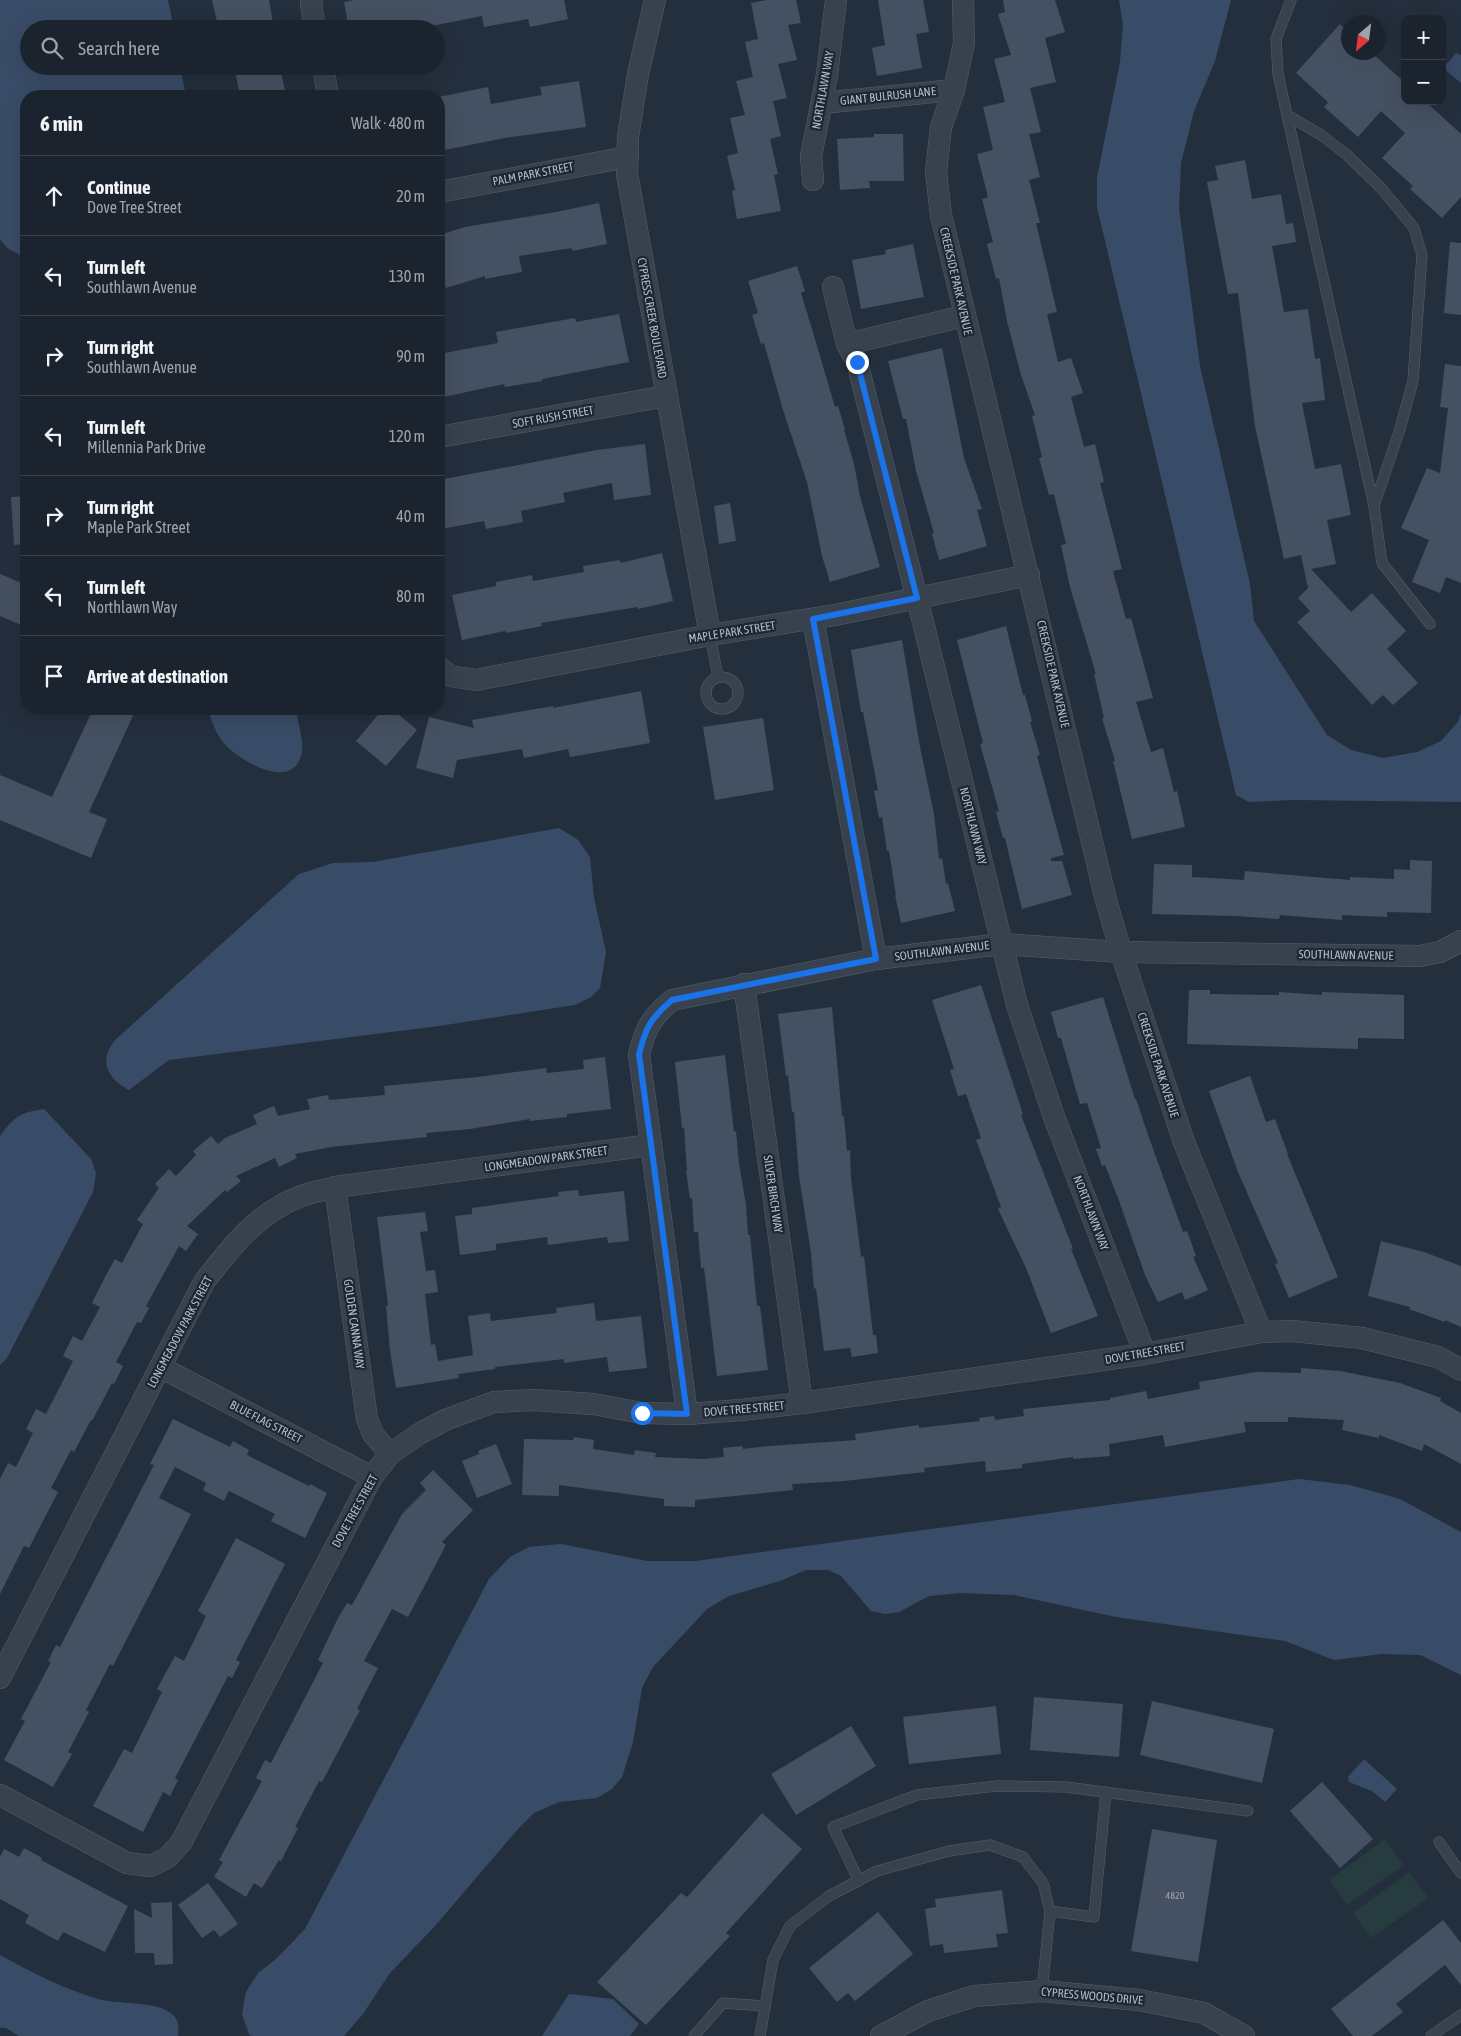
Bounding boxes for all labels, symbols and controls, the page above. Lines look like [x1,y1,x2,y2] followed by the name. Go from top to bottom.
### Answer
[1341,15,1386,60] north arrow
[1401,15,1446,105] map controls
[1401,15,1446,60] button: +
[20,20,445,75] search box
[38,34,66,62] icon: search
[78,37,160,59] text: Search here
[809,49,837,130] street label: NORTHLAWN WAY
[1401,60,1446,105] button: −
[839,84,937,108] street label: GIANT BULRUSH LANE
[40,111,83,135] text: 6 min
[351,114,425,132] text: Walk · 480 m
[491,159,575,189] street label: PALM PARK STREET
[87,176,151,198] text: Continue
[40,182,68,210] icon: ahead
[396,187,425,205] text: 20 m
[87,198,182,216] text: Dove Tree Street
[937,226,975,336] street label: CREEKSIDE PARK AVENUE
[87,256,145,278] text: Turn left
[634,257,670,380] street label: CYPRESS CREEK BOULEVARD
[40,262,68,290] icon: left
[389,267,425,285] text: 130 m
[87,278,197,296] text: Southlawn Avenue
[87,336,154,358] text: Turn right
[40,342,68,370] icon: right
[396,347,425,365] text: 90 m
[846,351,869,374] route end
[87,358,197,376] text: Southlawn Avenue
[511,403,595,431] street label: SOFT RUSH STREET
[87,416,145,438] text: Turn left
[40,422,68,450] icon: left
[389,427,425,445] text: 120 m
[87,438,206,456] text: Millennia Park Drive
[87,496,154,518] text: Turn right
[40,502,68,530] icon: right
[396,507,425,525] text: 40 m
[87,518,190,536] text: Maple Park Street
[87,576,145,598] text: Turn left
[40,582,68,610] icon: left
[396,587,425,605] text: 80 m
[87,598,177,616] text: Northlawn Way
[688,618,777,646] street label: MAPLE PARK STREET
[1034,619,1072,729] street label: CREEKSIDE PARK AVENUE
[40,662,68,690] icon: arrive
[87,665,228,687] text: Arrive at destination
[957,786,990,867] street label: NORTHLAWN WAY
[894,938,990,964] street label: SOUTHLAWN AVENUE
[1298,947,1394,963] street label: SOUTHLAWN AVENUE
[1134,1011,1182,1119] street label: CREEKSIDE PARK AVENUE
[483,1143,609,1175] street label: LONGMEADOW PARK STREET
[761,1154,785,1234] street label: SILVER BIRCH WAY
[1070,1174,1112,1253] street label: NORTHLAWN WAY
[145,1273,216,1390] street label: LONGMEADOW PARK STREET
[341,1278,367,1370] street label: GOLDEN CANNA WAY
[1104,1339,1187,1367] street label: DOVE TREE STREET
[227,1398,305,1447] street label: BLUE FLAG STREET
[703,1398,786,1420] street label: DOVE TREE STREET
[631,1402,654,1425] route start
[329,1471,381,1550] street label: DOVE TREE STREET
[1166,1890,1185,1901] house number: 4820
[1040,1985,1144,2007] street label: CYPRESS WOODS DRIVE

